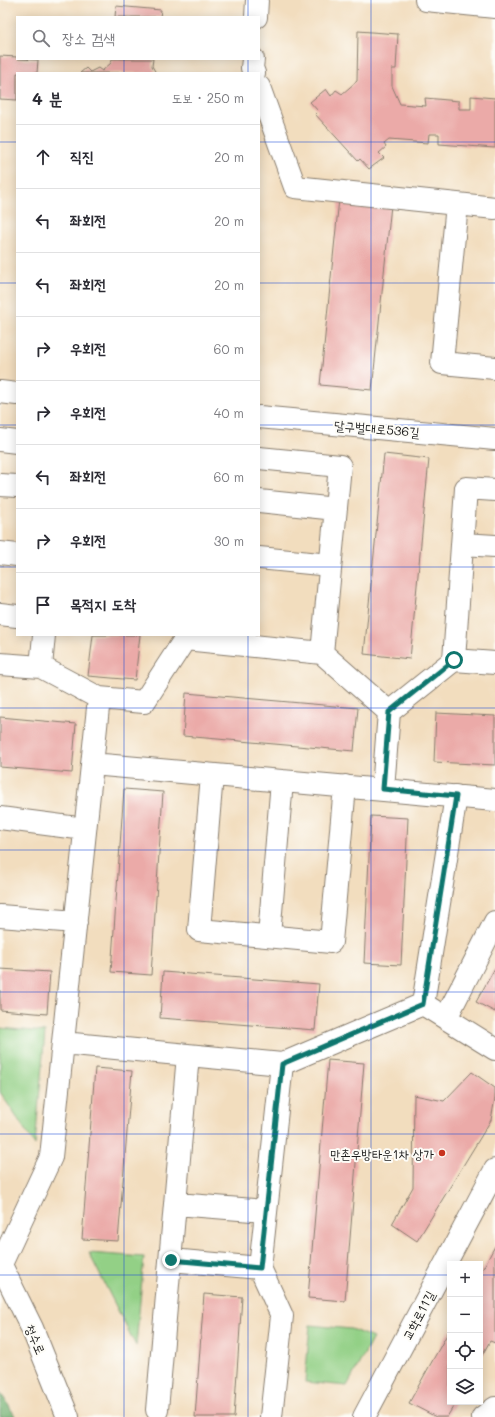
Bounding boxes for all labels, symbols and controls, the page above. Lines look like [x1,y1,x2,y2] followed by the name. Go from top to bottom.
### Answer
[16,16,260,60] search box
[30,27,52,49] icon: search
[62,28,115,48] text: 장소 검색
[32,87,63,109] text: 4 분
[172,89,244,106] text: 도보 · 250 m
[32,146,54,168] icon: ahead
[70,146,94,166] text: 직진
[214,148,244,165] text: 20 m
[32,210,54,232] icon: left
[70,210,106,230] text: 좌회전
[214,212,244,229] text: 20 m
[32,274,54,296] icon: left
[70,274,106,294] text: 좌회전
[214,276,244,293] text: 20 m
[32,338,54,360] icon: right
[70,338,106,358] text: 우회전
[214,340,244,357] text: 60 m
[32,402,54,424] icon: right
[70,402,106,422] text: 우회전
[214,404,244,421] text: 40 m
[334,416,420,440] street label: 달구벌대로536길
[32,466,54,488] icon: left
[70,466,106,486] text: 좌회전
[214,468,244,485] text: 60 m
[32,530,54,552] icon: right
[70,530,106,550] text: 우회전
[214,532,244,549] text: 30 m
[32,594,54,616] icon: arrive
[70,594,136,614] text: 목적지 도착
[445,651,463,669] route start
[330,1145,435,1162] place label: 만촌우방타운1차 상가
[437,1148,447,1158] marker: 만촌우방타운1차 상가
[162,1251,180,1269] route end
[447,1261,483,1405] map controls
[447,1261,483,1297] button: +
[398,1287,438,1343] street label: 교학로11길
[447,1297,483,1333] button: −
[22,1321,50,1357] street label: 청수로
[447,1333,483,1369] button: locate
[447,1369,483,1405] button: layers

